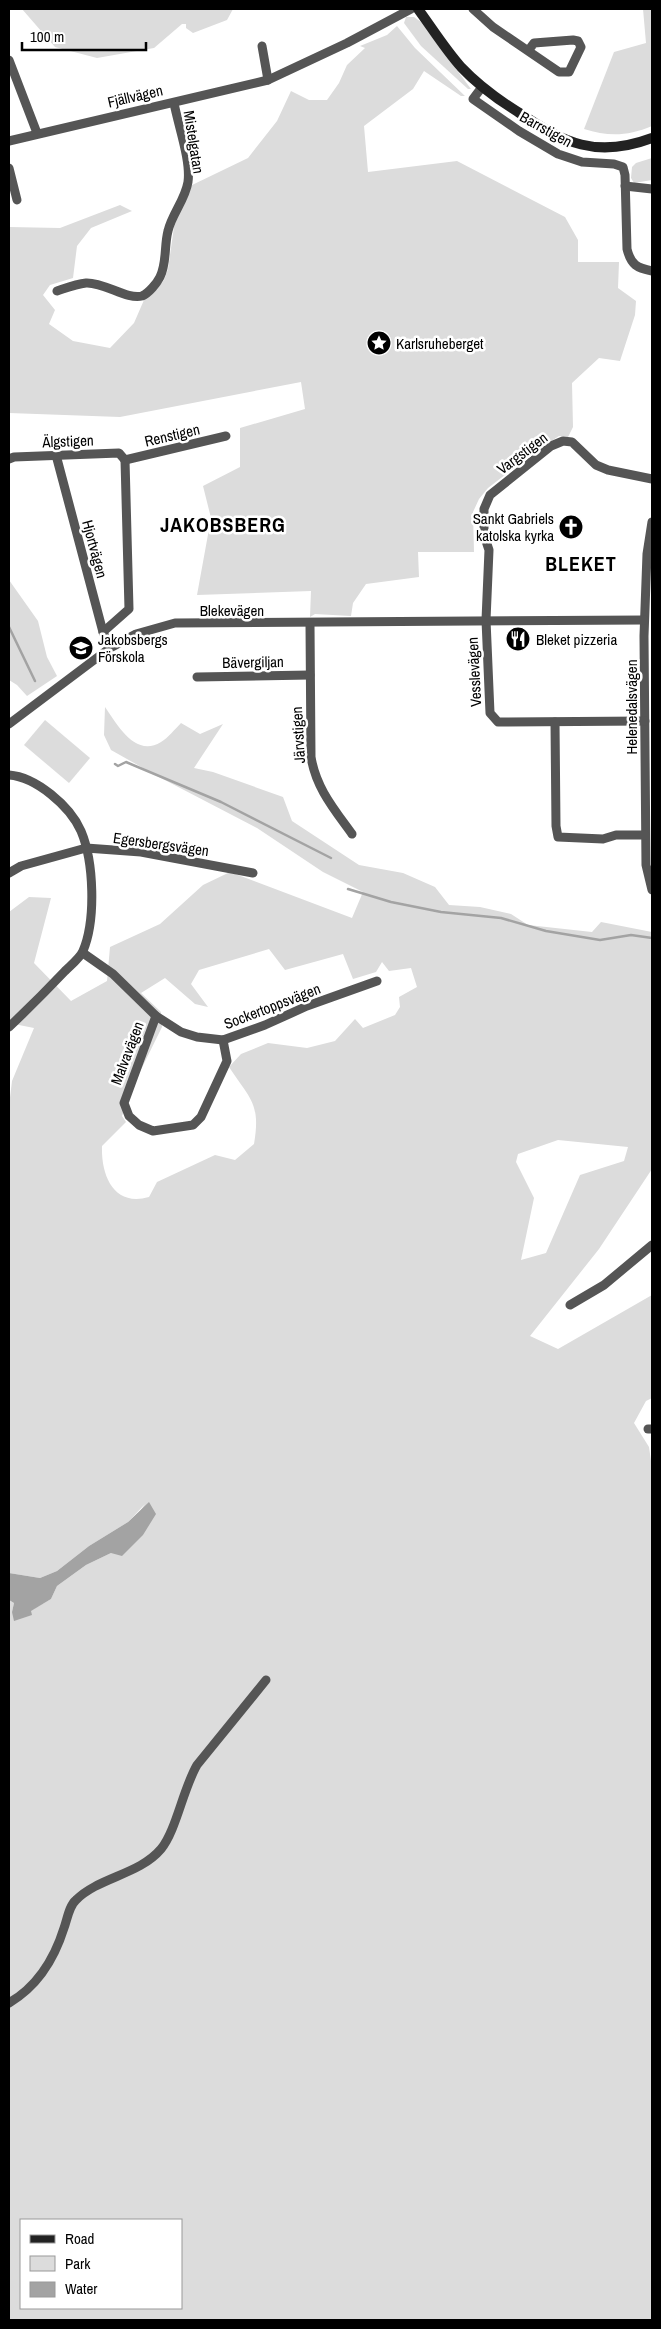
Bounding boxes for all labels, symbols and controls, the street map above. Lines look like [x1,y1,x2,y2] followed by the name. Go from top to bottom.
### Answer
[22,20,146,52] scale bar
[30,26,64,47] text: 100 m
[105,79,165,113] street label: Fjällvägen
[516,106,576,152] street label: Barrstigen
[179,109,209,175] street label: Mistelgatan
[366,330,392,356] place icon: Karlsruheberget
[396,333,484,354] place label: Karlsruheberget
[142,418,202,452] street label: Renstigen
[492,427,552,479] street label: Vargstigen
[41,430,94,452] street label: Älgstigen
[473,508,554,546] place label: Sankt Gabriels katolska kyrka
[160,511,286,538] district label: JAKOBSBERG
[558,514,584,540] church icon: Sankt Gabriels katolska kyrka
[77,518,113,580] street label: Hjortvägen
[545,550,617,577] district label: BLEKET
[200,600,264,621] street label: Blekevägen
[505,626,531,652] restaurant icon: Bleket pizzeria
[98,629,168,667] place label: Jakobsbergs Förskola
[536,629,618,650] place label: Bleket pizzeria
[68,635,94,661] school or university icon: Jakobsbergs Förskola
[462,637,486,707] street label: Vesslevägen
[222,651,284,673] street label: Bävergiljan
[621,659,642,755] street label: Helenedalsvägen
[286,706,310,764] street label: Järvstigen
[112,827,210,861] street label: Egersbergsvägen
[221,978,323,1034] street label: Sockertoppsvägen
[105,1018,149,1088] street label: Malvavägen
[20,2219,182,2309] legend
[65,2228,94,2249] text: Road
[65,2253,91,2274] text: Park
[65,2278,97,2299] text: Water

